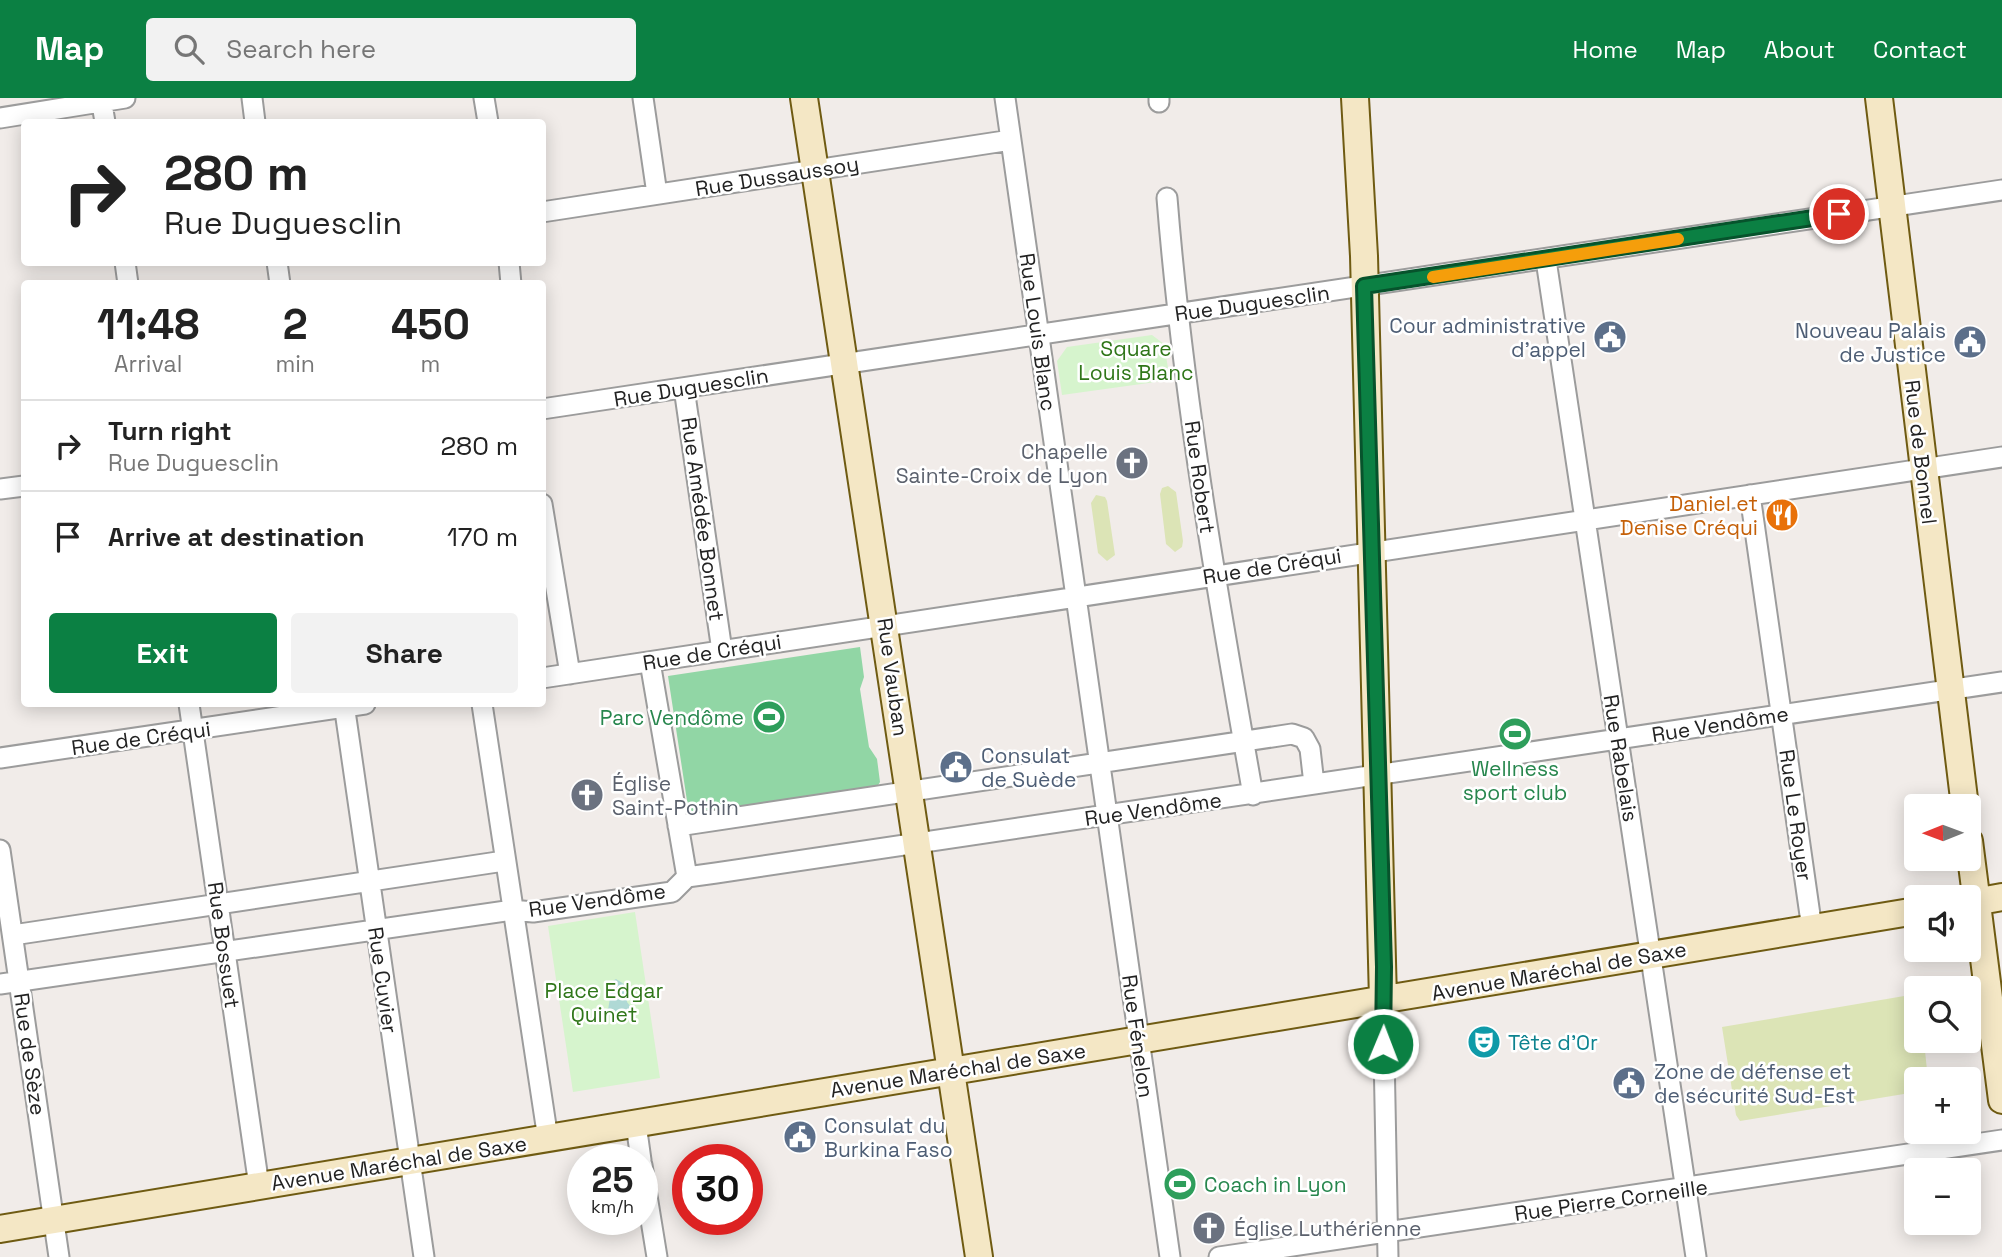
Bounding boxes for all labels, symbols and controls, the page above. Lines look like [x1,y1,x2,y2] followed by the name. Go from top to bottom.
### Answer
[146,18,636,81] search box
[35,28,104,70] text: Map
[170,30,208,68] icon: search
[226,32,376,66] text: Search here
[1572,34,1638,65] text: Home
[1676,34,1726,65] text: Map
[1764,34,1835,65] text: About
[1873,34,1967,65] text: Contact
[164,142,309,204] text: 280 m
[49,147,140,238] icon: right
[693,150,861,202] street label: Rue Dussaussoy
[1809,184,1869,244] pin
[1820,195,1858,233] icon: arrive
[164,203,402,243] text: Rue Duguesclin
[1014,251,1062,413] street label: Rue Louis Blanc
[1173,279,1331,327] street label: Rue Duguesclin
[97,298,199,351] text: 11:48
[283,298,308,351] text: 2
[391,298,470,351] text: 450
[1389,312,1586,363] place label: Cour administrative d'appel
[1795,317,1946,368] place label: Nouveau Palais de Justice
[1591,318,1629,356] public building icon: Cour administrative d'appel
[1951,323,1989,361] public building icon: Nouveau Palais de Justice
[1078,335,1194,386] park label: Square Louis Blanc
[114,349,182,379] text: Arrival
[275,349,315,379] text: min
[421,349,440,379] text: m
[612,361,770,413] street label: Rue Duguesclin
[1899,378,1943,526] street label: Rue de Bonnel
[108,414,232,448] text: Turn right
[675,415,731,623] street label: Rue Amédée Bonnet
[1179,419,1221,535] street label: Rue Robert
[49,427,87,465] icon: right
[440,429,518,463] text: 280 m
[896,438,1108,489] place label: Chapelle Sainte-Croix de Lyon
[1113,444,1151,482] church icon: Chapelle Sainte-Croix de Lyon
[108,448,279,478] text: Rue Duguesclin
[1620,490,1758,541] place label: Daniel et Denise Créqui
[1763,496,1801,534] restaurant icon: Daniel et Denise Créqui
[49,518,87,556] icon: arrive
[108,520,365,554] text: Arrive at destination
[447,520,518,554] text: 170 m
[1201,542,1343,590] street label: Rue de Créqui
[49,613,277,693] button: Exit
[291,613,518,693] button: Share
[871,616,915,738] street label: Rue Vauban
[641,628,783,676] street label: Rue de Créqui
[1598,692,1644,824] street label: Rue Rabelais
[750,698,788,736] sports icon: Parc Vendôme
[1650,700,1790,748] street label: Rue Vendôme
[600,704,744,731] place label: Parc Vendôme
[70,715,212,761] street label: Rue de Créqui
[1496,715,1534,753] sports icon: Wellness sport club
[981,742,1076,793] place label: Consulat de Suède
[1773,747,1819,883] street label: Rue Le Royer
[937,748,975,786] public building icon: Consulat de Suède
[1463,755,1567,806] place label: Wellness sport club
[612,770,739,821] place label: Église Saint-Pothin
[568,776,606,814] church icon: Église Saint-Pothin
[1083,786,1223,832] street label: Rue Vendôme
[1904,794,1981,872] north arrow
[1904,794,1981,1235] map controls
[527,877,667,923] street label: Rue Vendôme
[202,880,246,1010] street label: Rue Bossuet
[1904,885,1981,962] button: sound
[362,925,404,1035] street label: Rue Cuvier
[1429,935,1689,1007] street label: Avenue Maréchal de Saxe
[1116,973,1160,1099] street label: Rue Fénelon
[1904,976,1981,1053] button: search
[545,977,663,1028] park label: Place Edgar Quinet
[8,991,52,1117] street label: Rue de Sèze
[1346,1007,1420,1081] position arrow
[1465,1023,1503,1061] theatre icon: Tête d'Or
[1508,1029,1598,1056] place label: Tête d'Or
[828,1036,1088,1104] street label: Avenue Maréchal de Saxe
[1654,1058,1856,1109] place label: Zone de défense et de sécurité Sud-Est
[1610,1064,1648,1102] public building icon: Zone de défense et de sécurité Sud-Est
[1904,1067,1981,1144] button: +
[824,1112,953,1163] place label: Consulat du Burkina Faso
[781,1118,819,1156] public building icon: Consulat du Burkina Faso
[269,1129,529,1197] street label: Avenue Maréchal de Saxe
[672,1144,763,1235] speed limit sign: 30
[592,1158,633,1202] text: 25
[1904,1158,1981,1235] button: −
[1161,1165,1199,1203] sports icon: Coach in Lyon
[1204,1171,1347,1198] place label: Coach in Lyon
[1513,1173,1709,1227] street label: Rue Pierre Corneille
[591,1195,634,1218] text: km/h
[1190,1209,1228,1247] church icon: Église Luthérienne
[1234,1215,1421,1242] place label: Église Luthérienne

